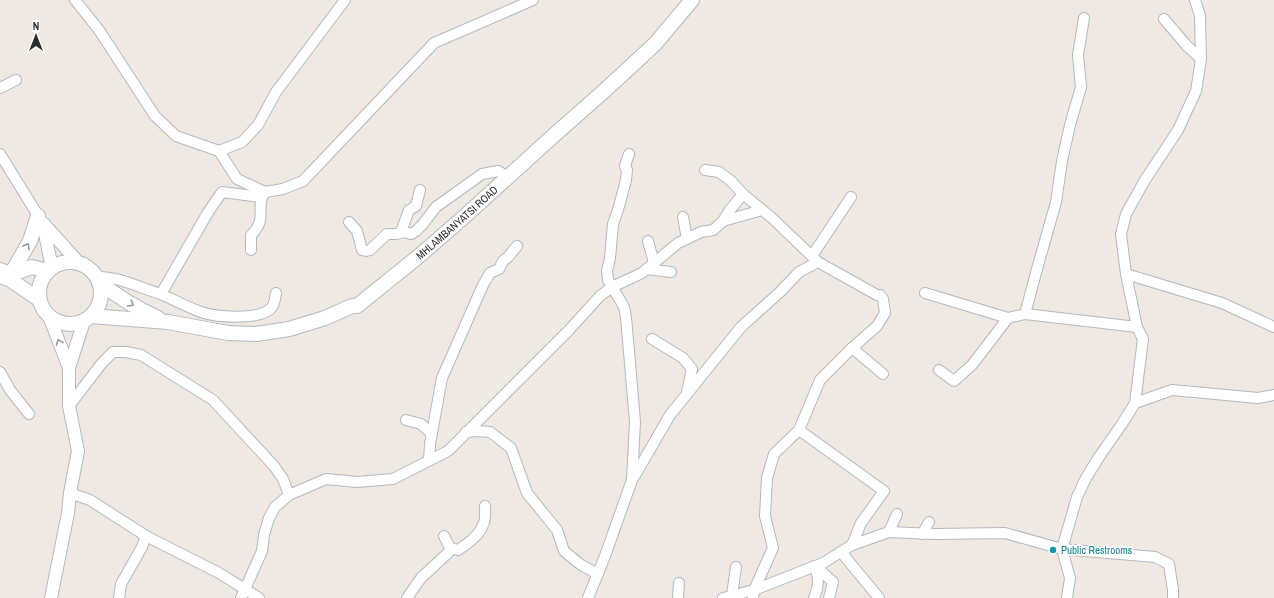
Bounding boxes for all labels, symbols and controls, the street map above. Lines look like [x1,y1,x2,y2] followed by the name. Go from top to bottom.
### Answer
[16,16,56,56] north arrow
[33,19,39,33] text: N
[413,183,501,262] street label: MHLAMBANYATSI ROAD
[23,243,30,250] one-way arrow
[126,300,134,307] one-way arrow
[55,339,63,346] one-way arrow
[1061,543,1133,557] place label: Public Restrooms
[1048,545,1058,555] marker: Public Restrooms

